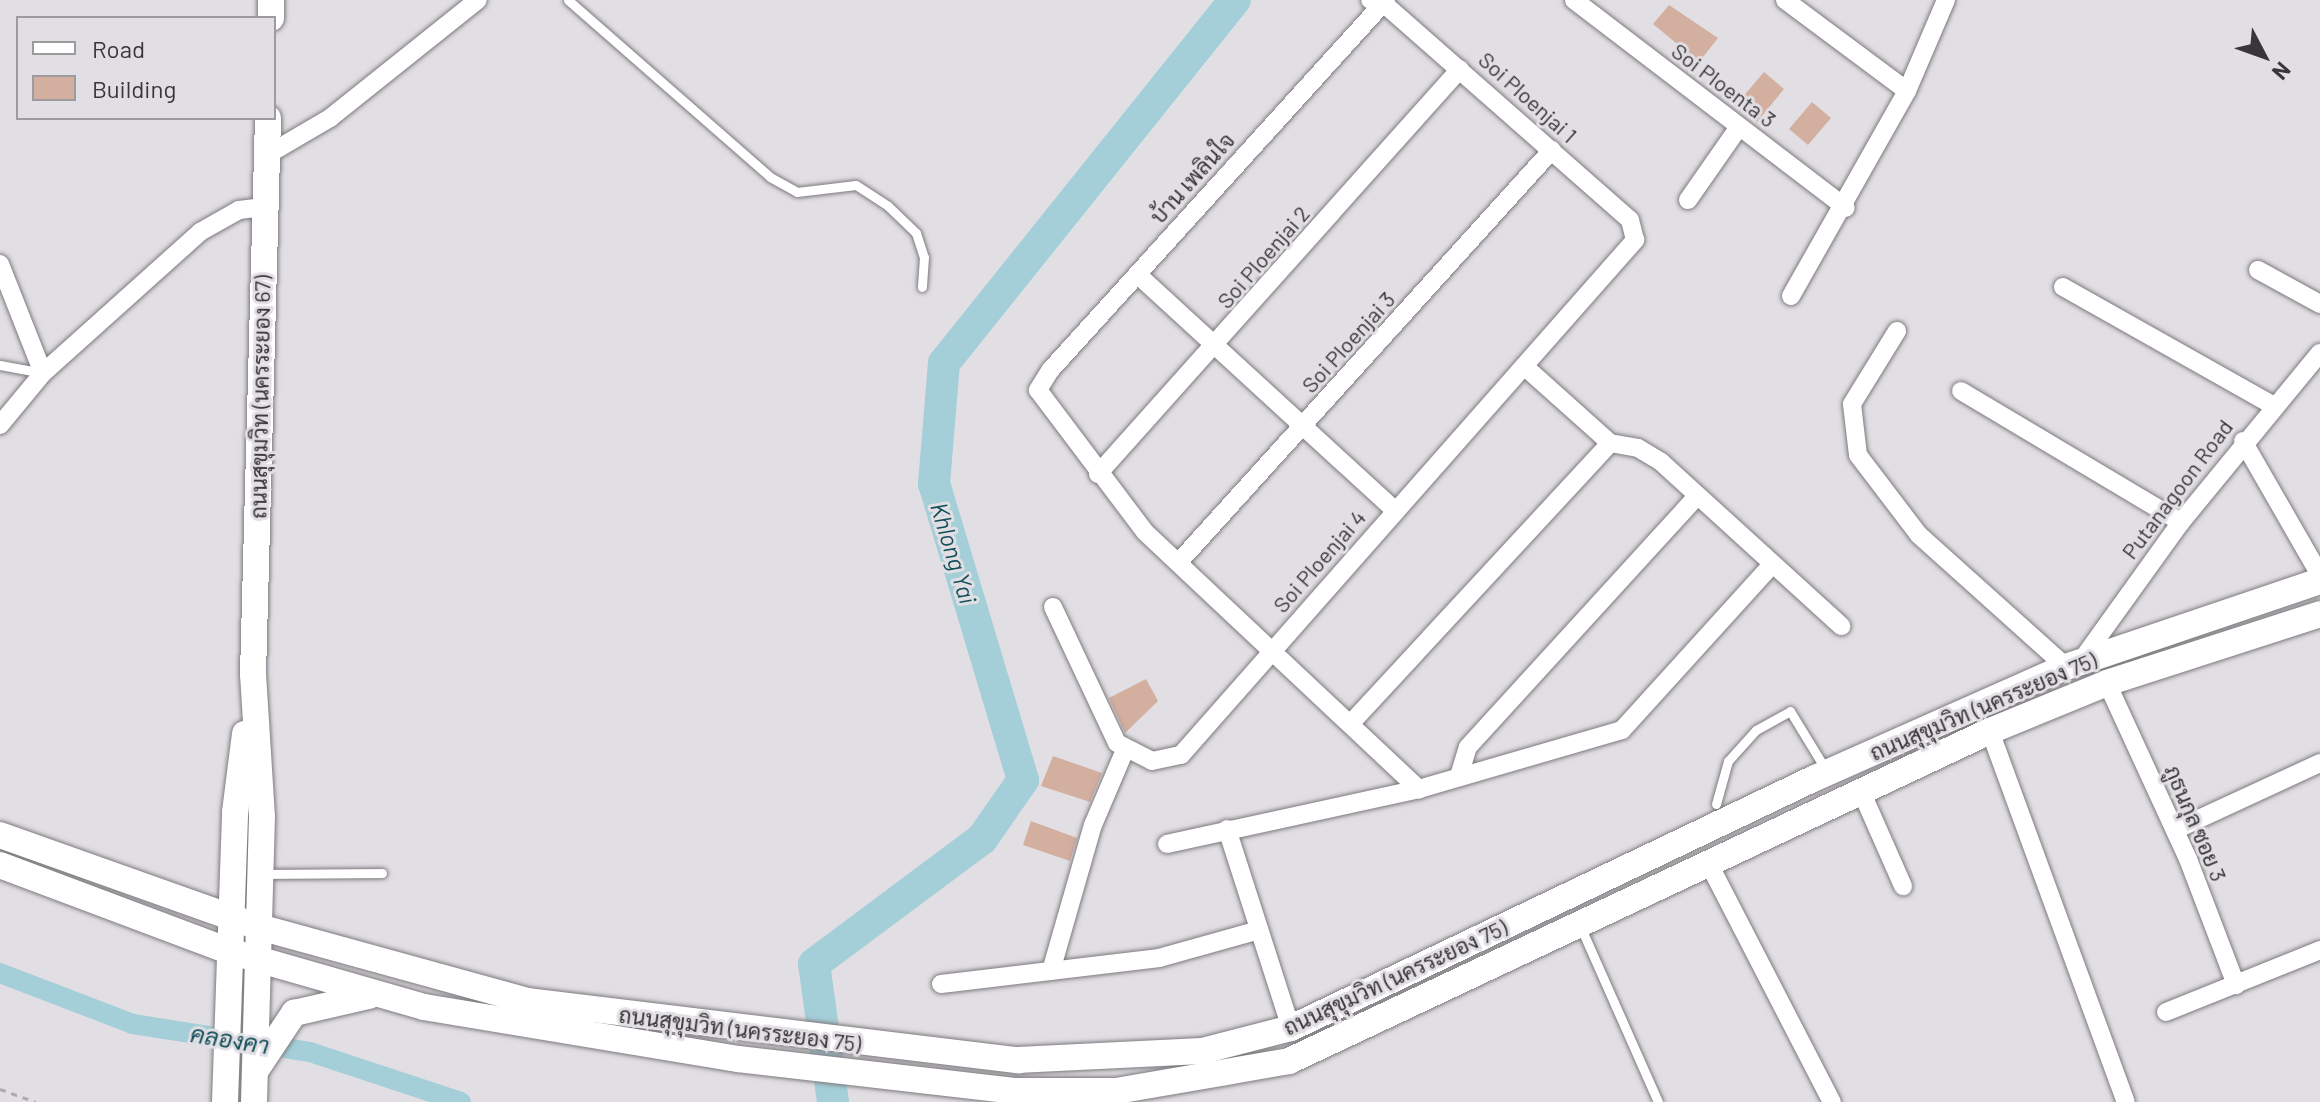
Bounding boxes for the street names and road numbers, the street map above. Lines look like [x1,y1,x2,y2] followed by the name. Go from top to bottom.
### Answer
[1667,37,1781,133] street label: Soi Ploenta 3
[1474,46,1582,148] street label: Soi Ploenjai 1
[1144,127,1240,229] street label: บ้าน เพลินใจ
[1211,200,1315,314] street label: Soi Ploenjai 2
[245,275,275,519] street label: ถนนสุขุมวิท (นครระยอง 67)
[1296,286,1400,398] street label: Soi Ploenjai 3
[2116,414,2238,564] street label: Putanagoon Road
[1267,504,1371,618] street label: Soi Ploenjai 4
[1866,646,2100,766] street label: ถนนสุขุมวิท (นครระยอง 75)
[2160,761,2232,885] street label: ภูธนกุล ซอย 3
[1279,914,1511,1040] street label: ถนนสุขุมวิท (นครระยอง 75)
[617,1001,863,1057] street label: ถนนสุขุมวิท (นครระยอง 75)

